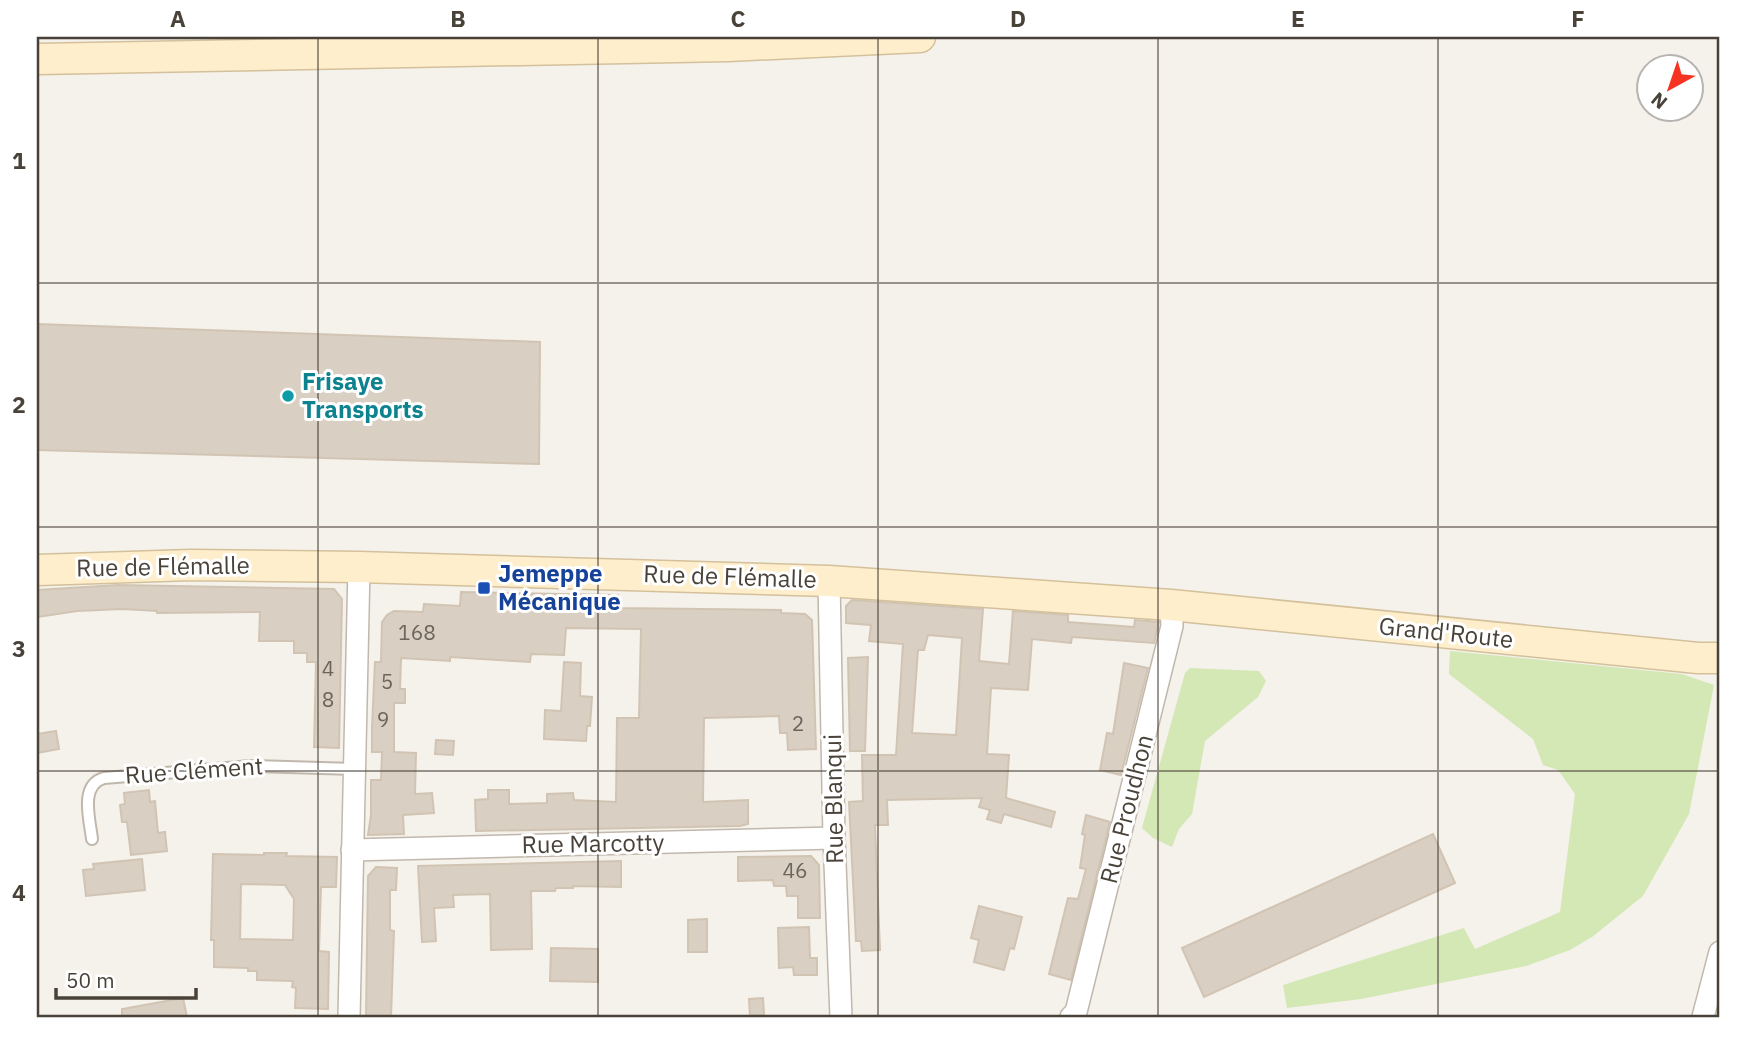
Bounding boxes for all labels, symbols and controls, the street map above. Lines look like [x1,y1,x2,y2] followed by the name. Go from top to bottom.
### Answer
[170,3,186,33] text: A
[450,3,466,33] text: B
[731,3,746,33] text: C
[1010,3,1026,33] text: D
[1291,3,1305,33] text: E
[1571,3,1585,33] text: F
[1634,52,1704,122] north arrow
[1646,87,1672,115] text: N
[12,145,26,175] text: 1
[302,365,424,425] place label: Frisaye Transports
[280,388,296,404] marker: Frisaye Transports
[12,389,26,419] text: 2
[76,548,250,584] street label: Rue de Flémalle
[498,557,621,617] place label: Jemeppe Mécanique
[643,557,817,595] street label: Rue de Flémalle
[476,580,492,596] marker: Jemeppe Mécanique
[1377,609,1515,655] street label: Grand'Route
[398,618,436,646] house number: 168
[12,633,26,663] text: 3
[322,654,334,682] house number: 4
[381,667,393,695] house number: 5
[322,685,334,713] house number: 8
[377,705,389,733] house number: 9
[792,709,804,737] house number: 2
[1092,731,1160,887] street label: Rue Proudhon
[816,734,850,864] street label: Rue Blanqui
[124,749,264,791] street label: Rue Clément
[521,826,665,860] street label: Rue Marcotty
[782,856,808,884] house number: 46
[12,877,26,907] text: 4
[56,956,196,1000] scale bar
[66,966,115,994] text: 50 m

